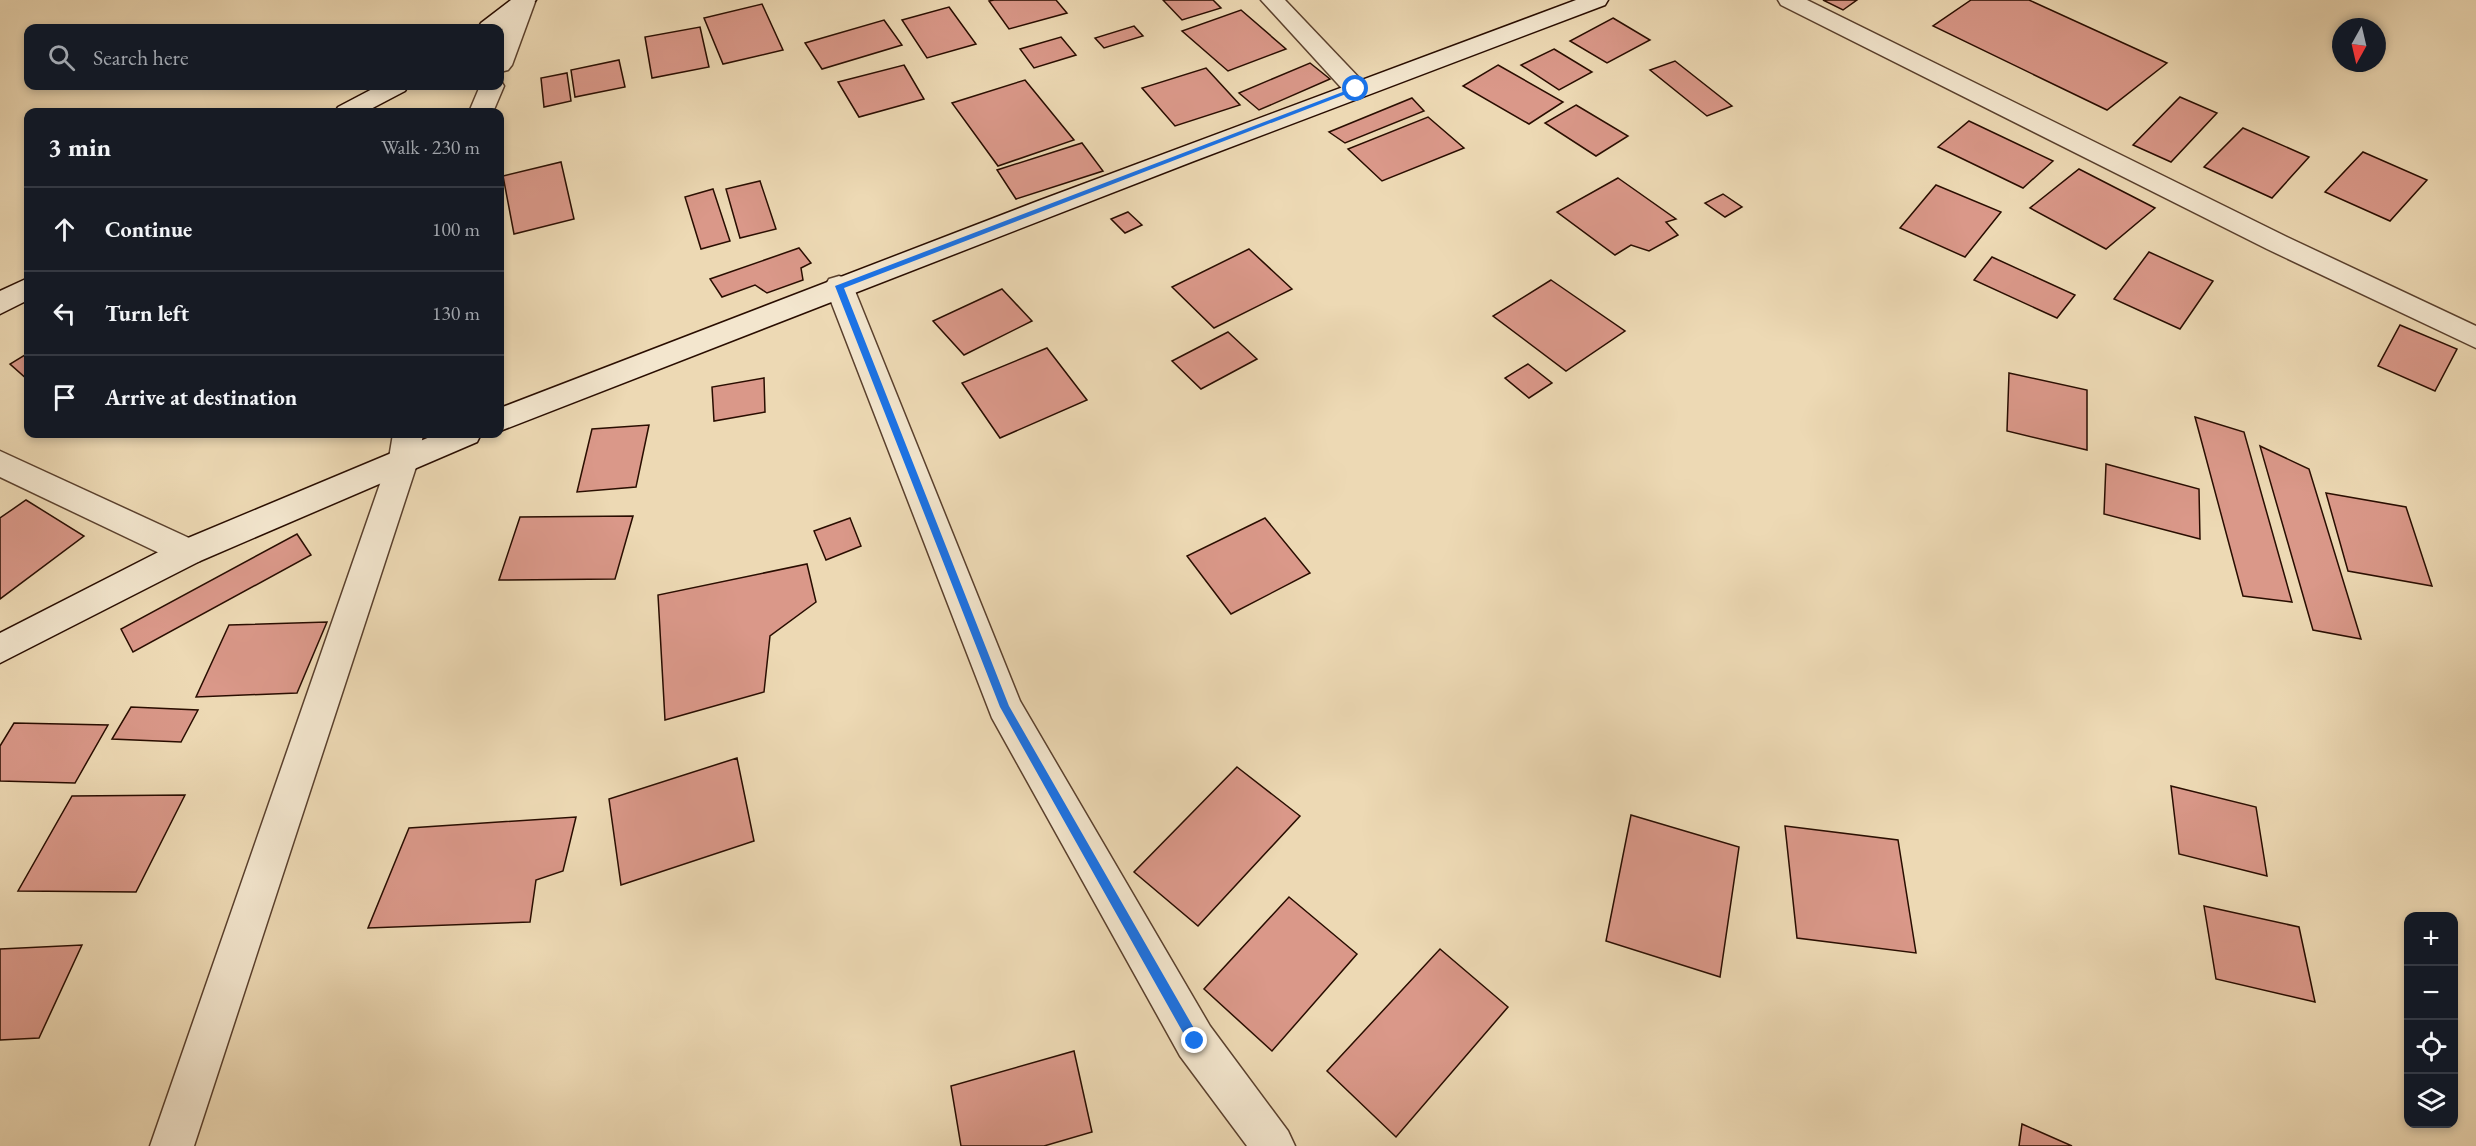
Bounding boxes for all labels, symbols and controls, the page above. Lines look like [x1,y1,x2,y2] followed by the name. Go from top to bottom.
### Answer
[2332,18,2386,72] north arrow
[24,24,504,90] search box
[45,41,78,74] icon: search
[93,43,188,72] text: Search here
[1342,75,1368,101] route start
[48,130,111,164] text: 3 min
[381,134,480,160] text: Walk · 230 m
[48,213,81,246] icon: ahead
[105,215,192,244] text: Continue
[432,216,480,242] text: 100 m
[48,297,81,330] icon: left
[105,299,189,328] text: Turn left
[432,300,480,326] text: 130 m
[48,381,81,414] icon: arrive
[105,383,297,412] text: Arrive at destination
[2404,912,2458,1128] map controls
[2404,912,2458,966] button: +
[2404,966,2458,1020] button: −
[2404,1020,2458,1074] button: locate
[1181,1027,1207,1053] route end
[2404,1074,2458,1128] button: layers

